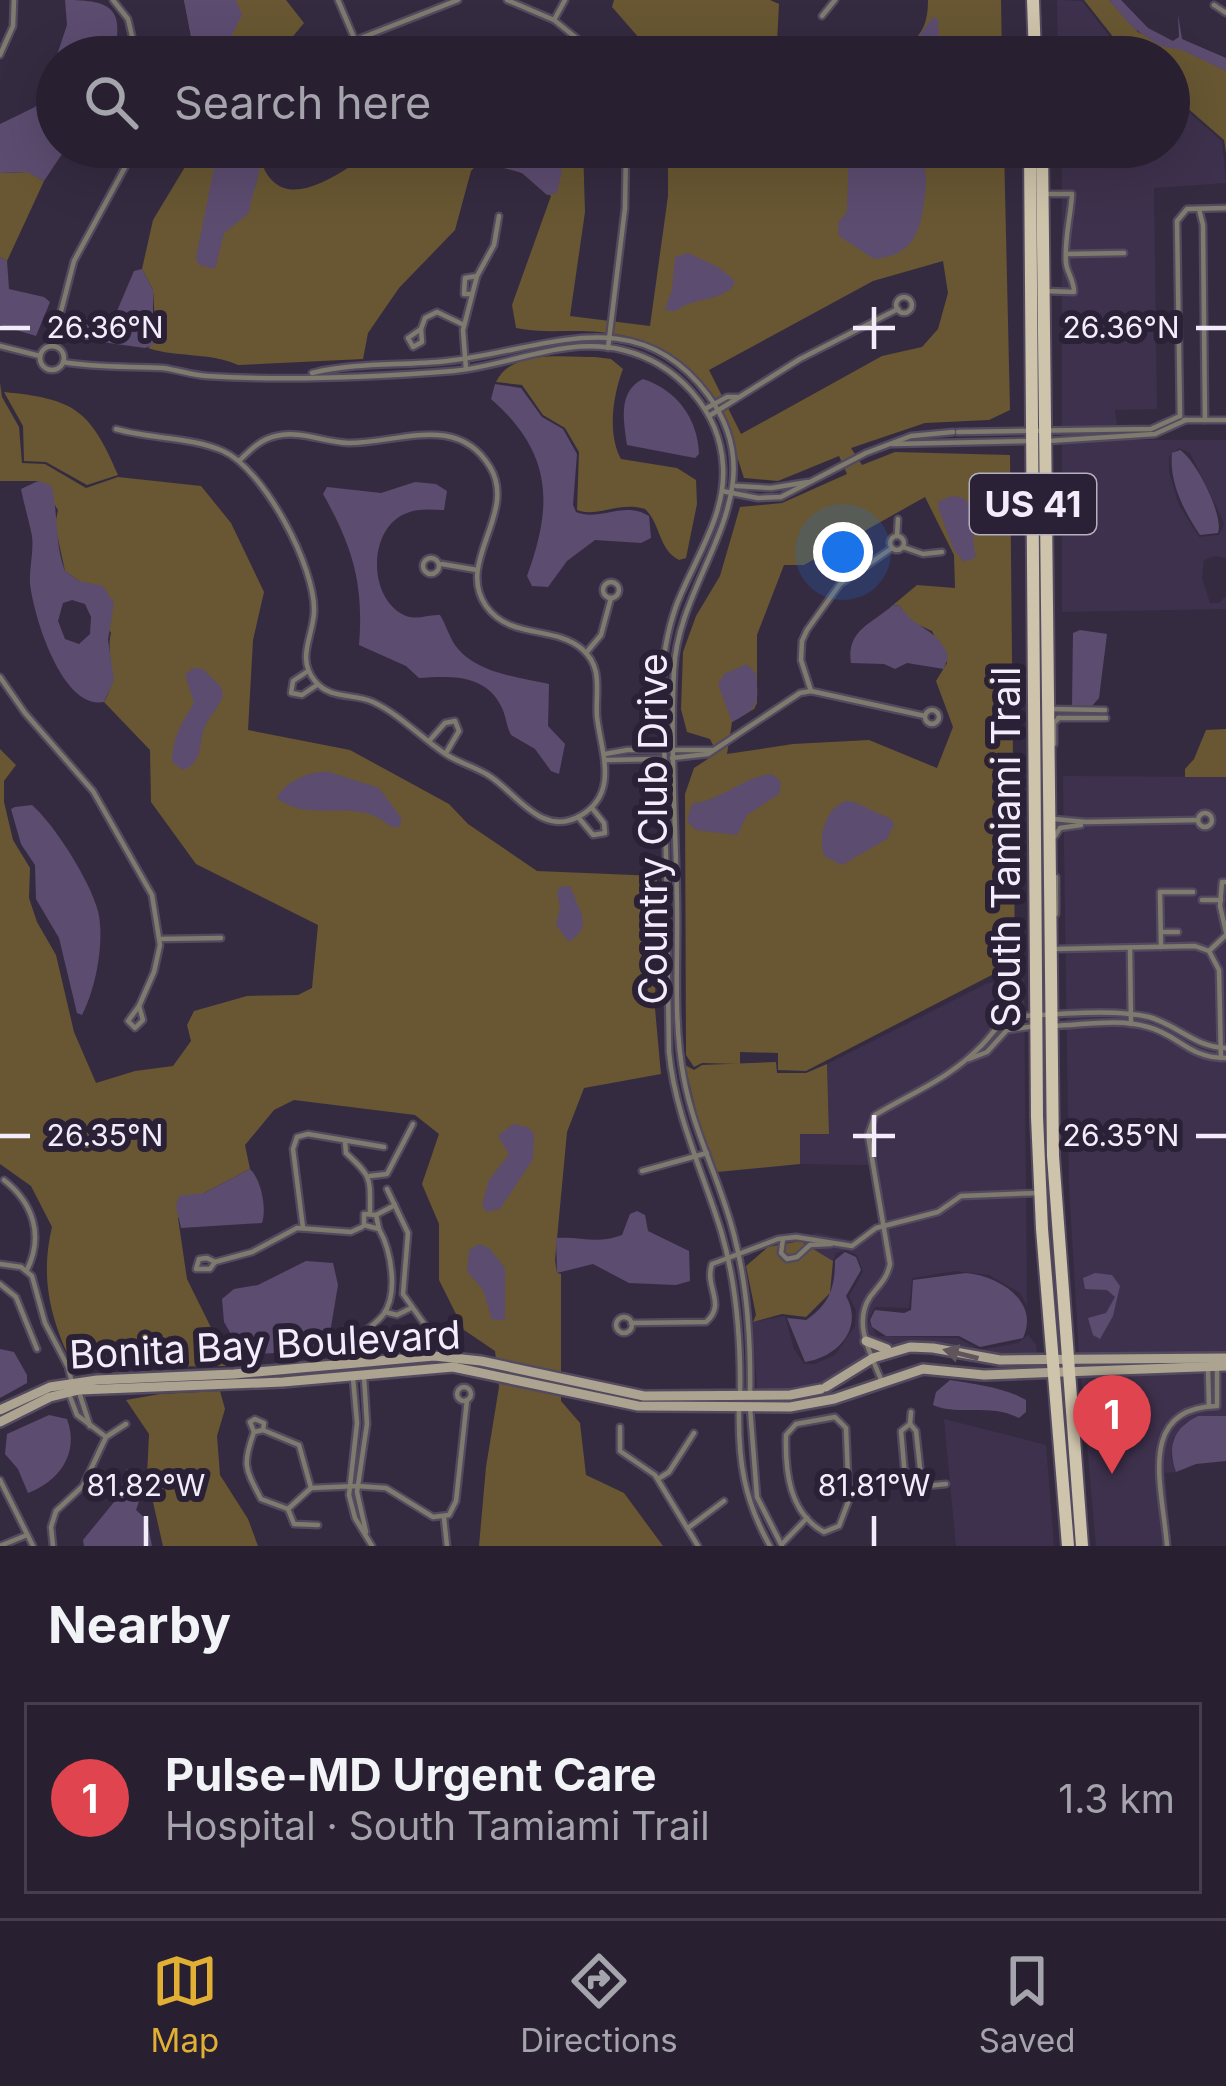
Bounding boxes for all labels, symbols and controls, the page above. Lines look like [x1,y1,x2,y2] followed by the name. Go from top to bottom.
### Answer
[36,36,1190,168] search box
[78,69,144,135] icon: search
[174,75,431,130] text: Search here
[46,309,164,345] text: 26.36°N
[1062,309,1180,345] text: 26.36°N
[970,474,1096,534] road number: US 41
[813,522,873,582] your location
[629,653,676,1005] street label: Country Club Drive
[982,667,1029,1028] street label: South Tamiami Trail
[47,1117,163,1153] text: 26.35°N
[1063,1117,1179,1153] text: 26.35°N
[68,1310,462,1378] street label: Bonita Bay Boulevard
[943,1344,980,1363] one-way arrow
[1073,1375,1151,1474] pin: 1
[87,1467,205,1503] text: 81.82°W
[818,1467,930,1503] text: 81.81°W
[48,1594,231,1655] text: Nearby
[165,1747,657,1802] text: Pulse-MD Urgent Care
[82,1775,98,1822] text: 1
[1058,1775,1175,1822] text: 1.3 km
[165,1802,710,1849] text: Hospital · South Tamiami Trail
[151,1948,219,2060] tab: Map
[520,1948,678,2060] tab: Directions
[979,1948,1075,2060] tab: Saved

